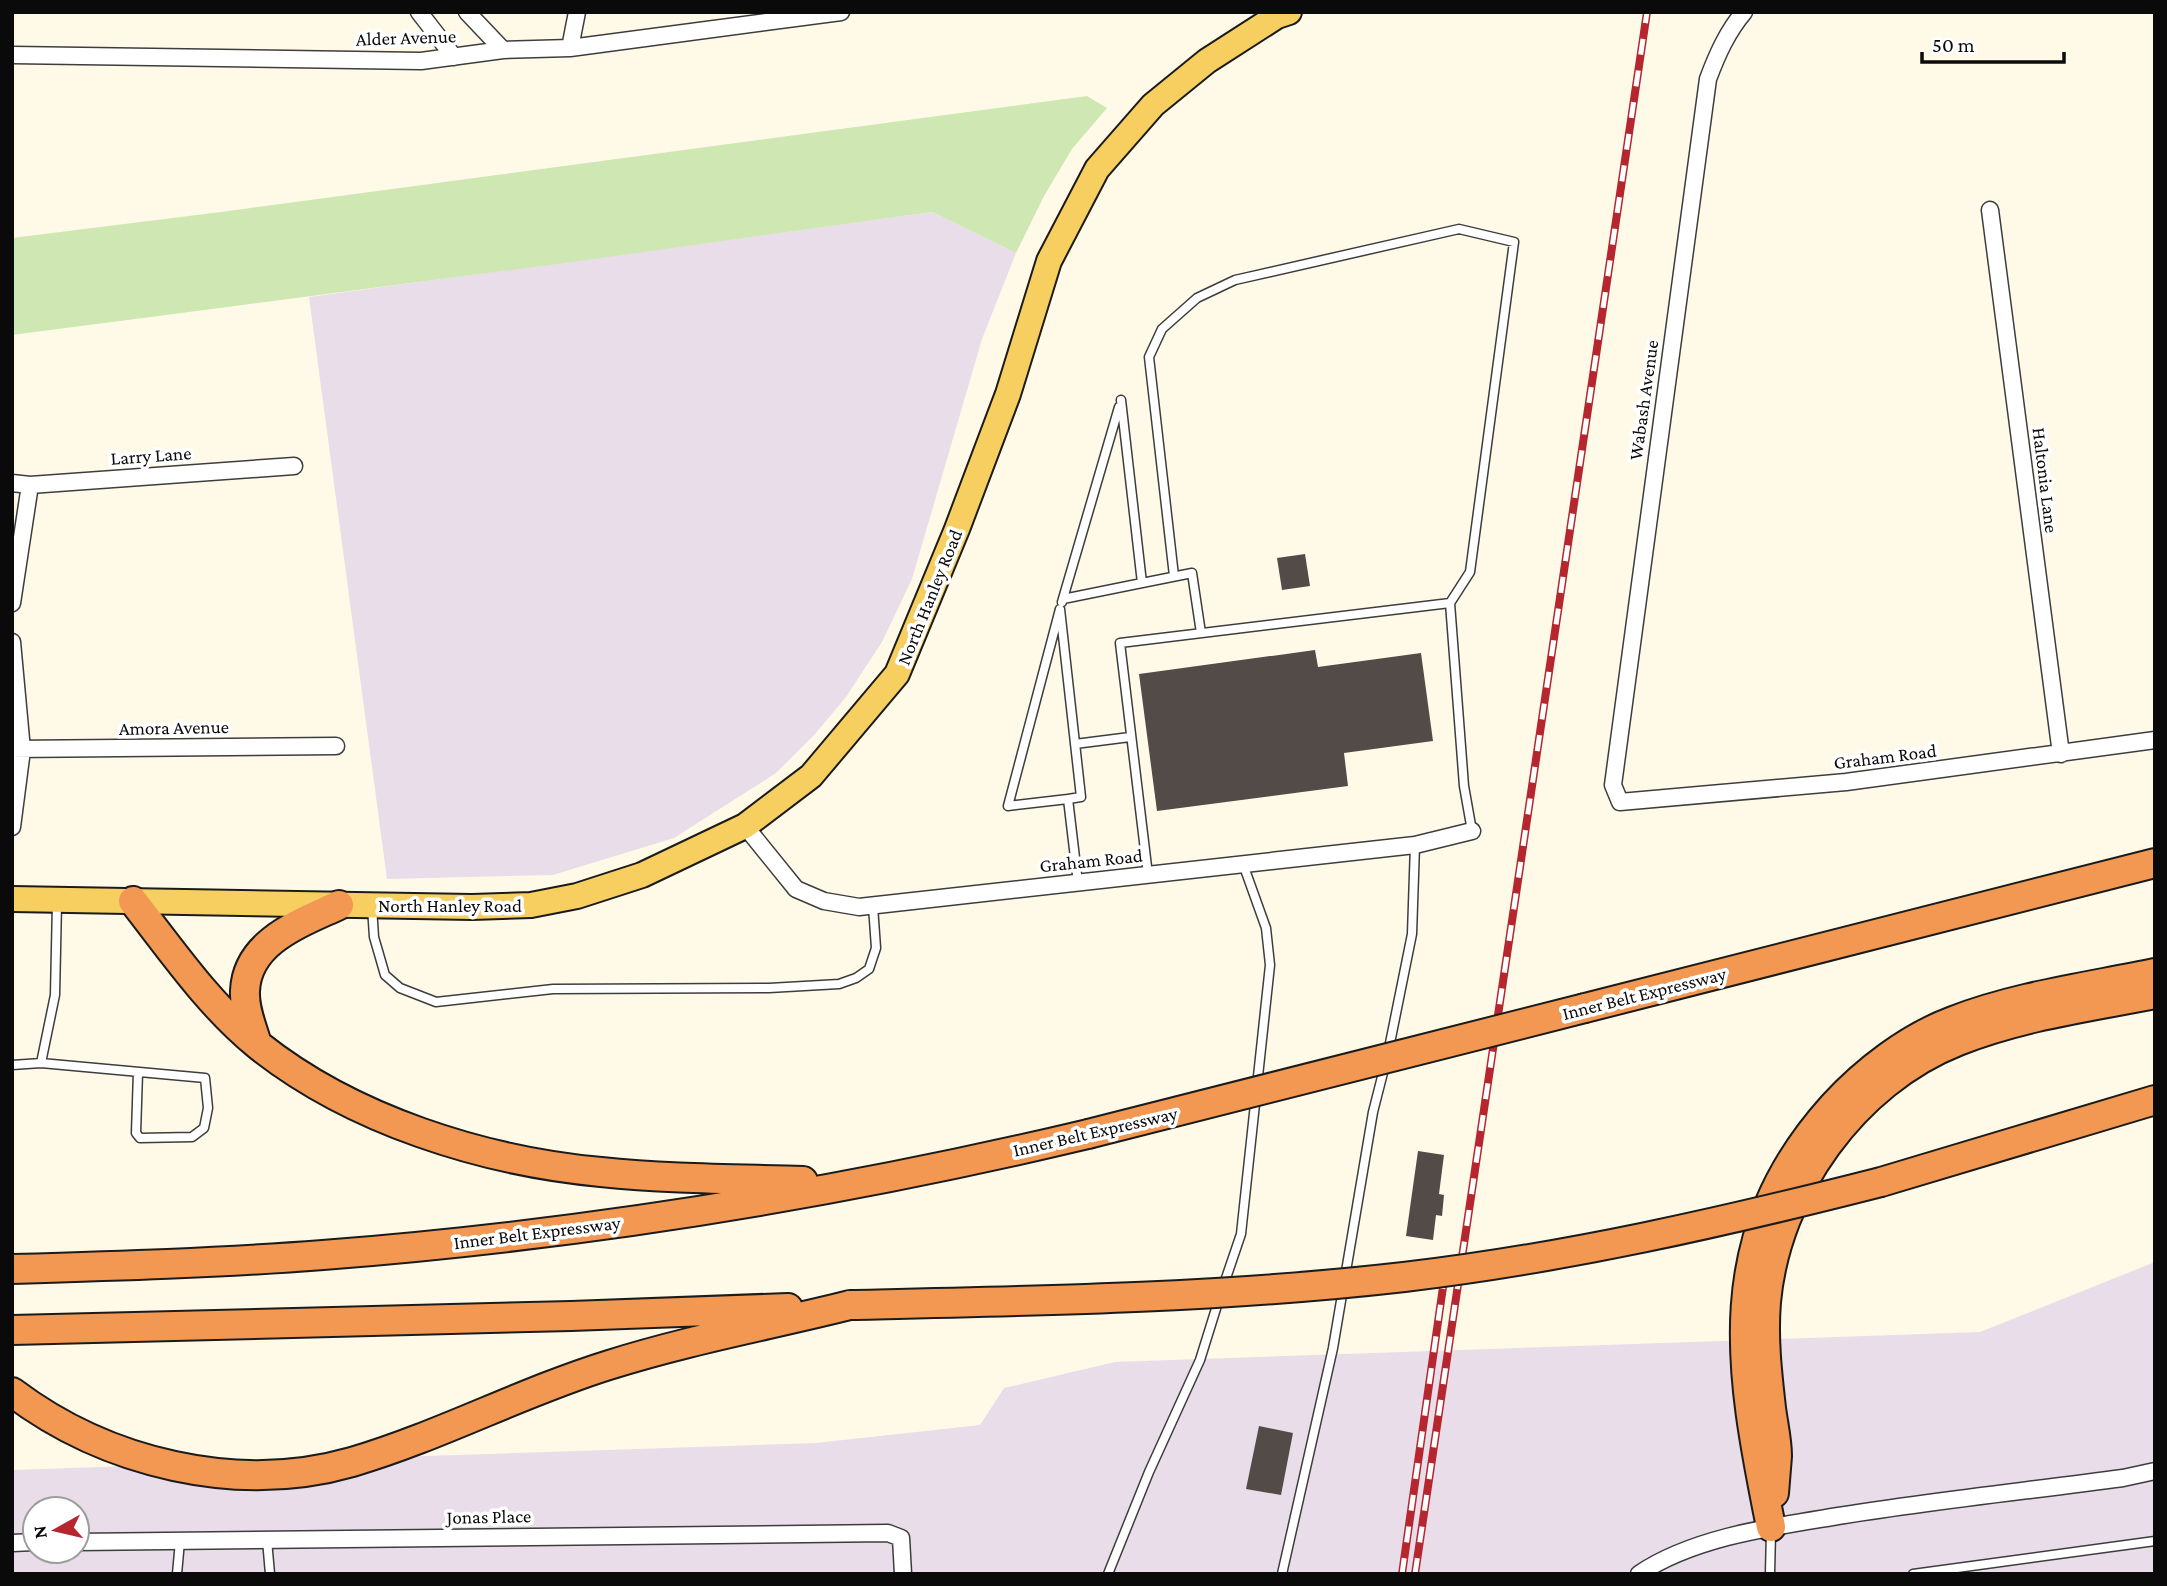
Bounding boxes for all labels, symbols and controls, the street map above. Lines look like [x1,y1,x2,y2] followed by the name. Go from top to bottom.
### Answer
[1922,21,2064,65] scale bar
[355,25,457,50] street label: Alder Avenue
[1932,33,1975,57] text: 50 m
[1625,339,1662,462] street label: Wabash Avenue
[2029,426,2062,534] street label: Haltonia Lane
[110,442,192,469] street label: Larry Lane
[893,526,966,668] street label: North Hanley Road
[119,716,229,739] street label: Amora Avenue
[1832,740,1938,773] street label: Graham Road
[1038,845,1144,876] street label: Graham Road
[378,895,522,916] street label: North Hanley Road
[1560,963,1728,1024] street label: Inner Belt Expressway
[1011,1102,1180,1161] street label: Inner Belt Expressway
[452,1212,622,1253] street label: Inner Belt Expressway
[21,1495,91,1565] north arrow
[445,1505,531,1528] street label: Jonas Place
[28,1524,51,1540] text: N

